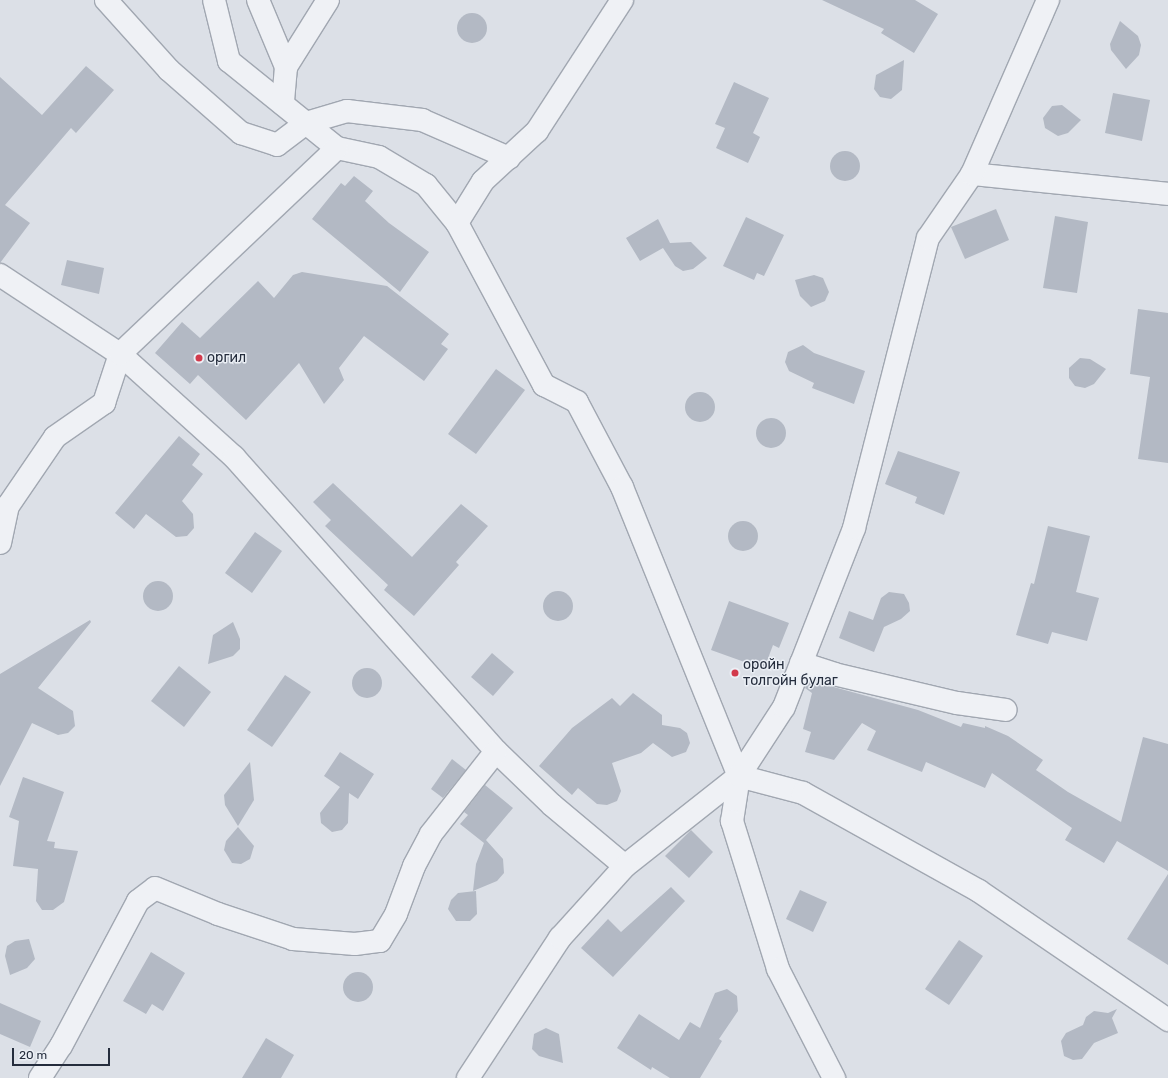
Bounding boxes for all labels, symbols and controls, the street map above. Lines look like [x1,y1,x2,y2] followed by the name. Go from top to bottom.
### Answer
[207,350,246,366] place label: оргил
[194,353,204,363] marker: оргил
[743,657,838,690] place label: оройн толгойн булаг
[730,668,740,678] marker: оройн толгойн булаг
[14,1040,112,1066] scale bar
[19,1048,47,1062] text: 20 m

